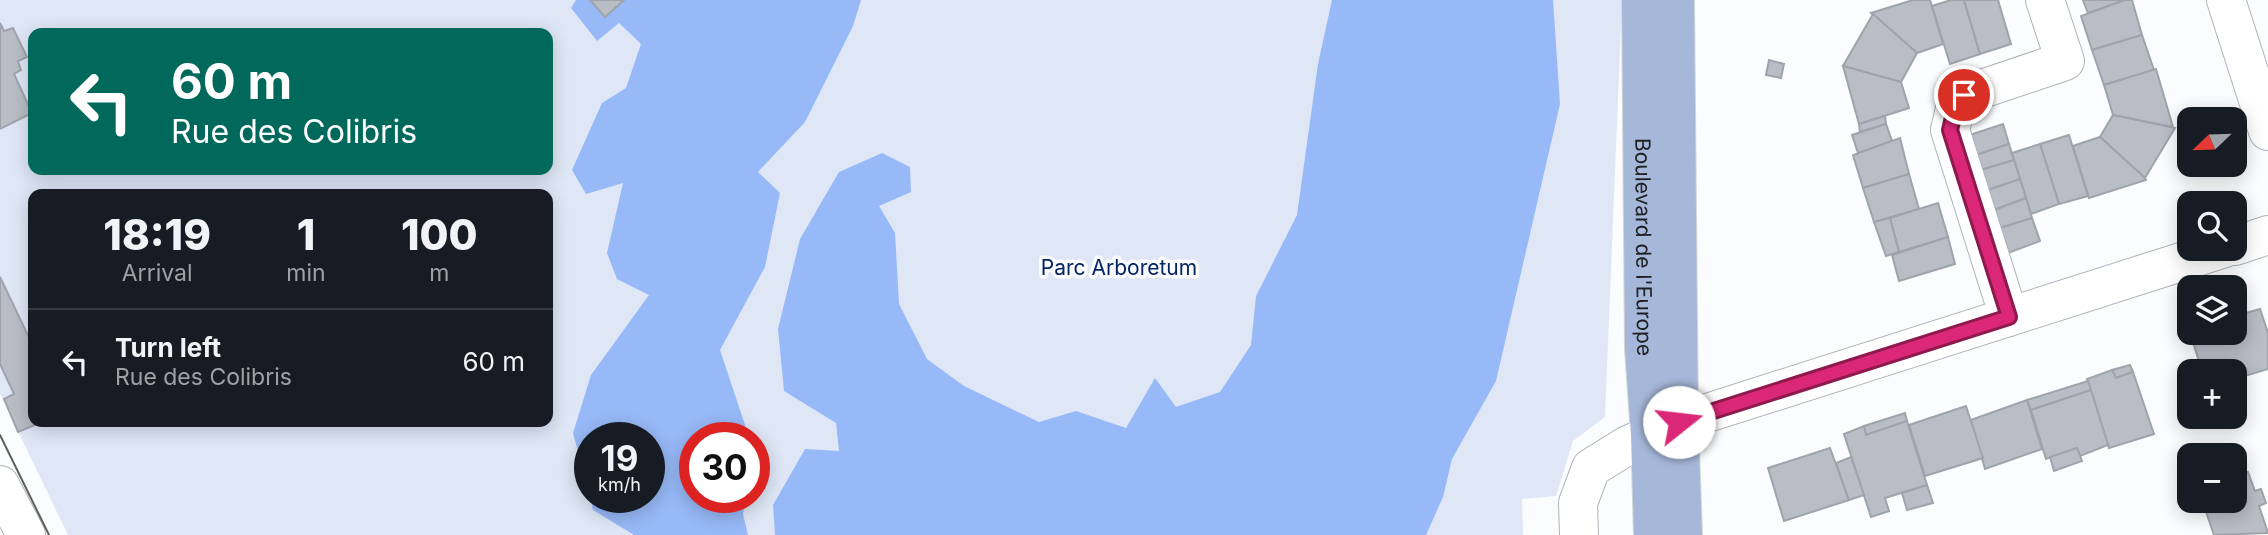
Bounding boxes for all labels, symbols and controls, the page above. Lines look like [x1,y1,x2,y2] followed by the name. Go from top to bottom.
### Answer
[171,52,292,111] text: 60 m
[56,56,147,147] icon: left
[1934,65,1994,125] pin
[1945,76,1983,114] icon: arrive
[2177,107,2247,177] north arrow
[2177,107,2247,513] map controls
[171,112,417,151] text: Rue des Colibris
[1630,138,1657,357] street label: Boulevard de l'Europe
[2177,191,2247,261] button: search
[103,209,211,260] text: 18:19
[297,209,315,260] text: 1
[401,209,478,260] text: 100
[1041,255,1197,280] park label: Parc Arboretum
[122,259,193,287] text: Arrival
[286,259,326,287] text: min
[429,259,449,287] text: m
[2177,275,2247,345] button: layers
[115,332,221,363] text: Turn left
[56,343,94,381] icon: left
[462,346,525,377] text: 60 m
[2177,359,2247,429] button: +
[115,363,292,391] text: Rue des Colibris
[1642,385,1716,459] position arrow
[679,422,770,513] speed limit sign: 30
[601,437,638,479] text: 19
[2177,443,2247,513] button: −
[598,474,641,495] text: km/h

